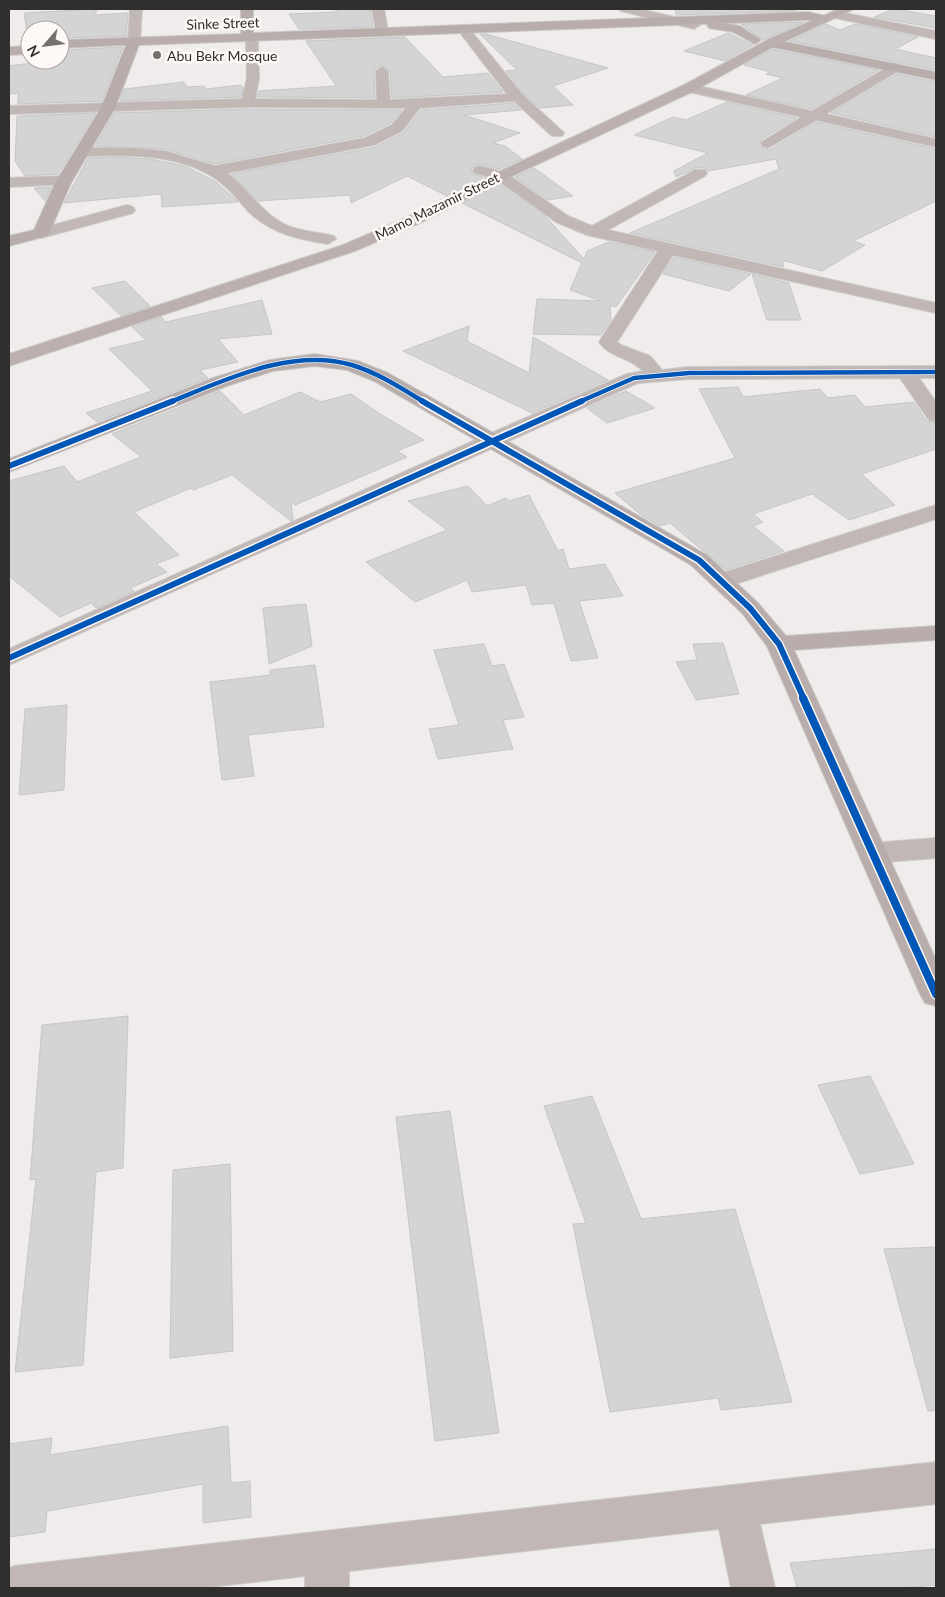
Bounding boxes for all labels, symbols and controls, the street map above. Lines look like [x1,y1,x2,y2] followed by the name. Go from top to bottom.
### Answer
[186,13,260,33] street label: Sinke Street
[20,20,70,70] north arrow
[23,43,43,60] text: N
[167,47,277,64] place label: Abu Bekr Mosque
[151,49,163,61] marker: Abu Bekr Mosque
[372,169,502,243] street label: Mamo Mazamir Street

